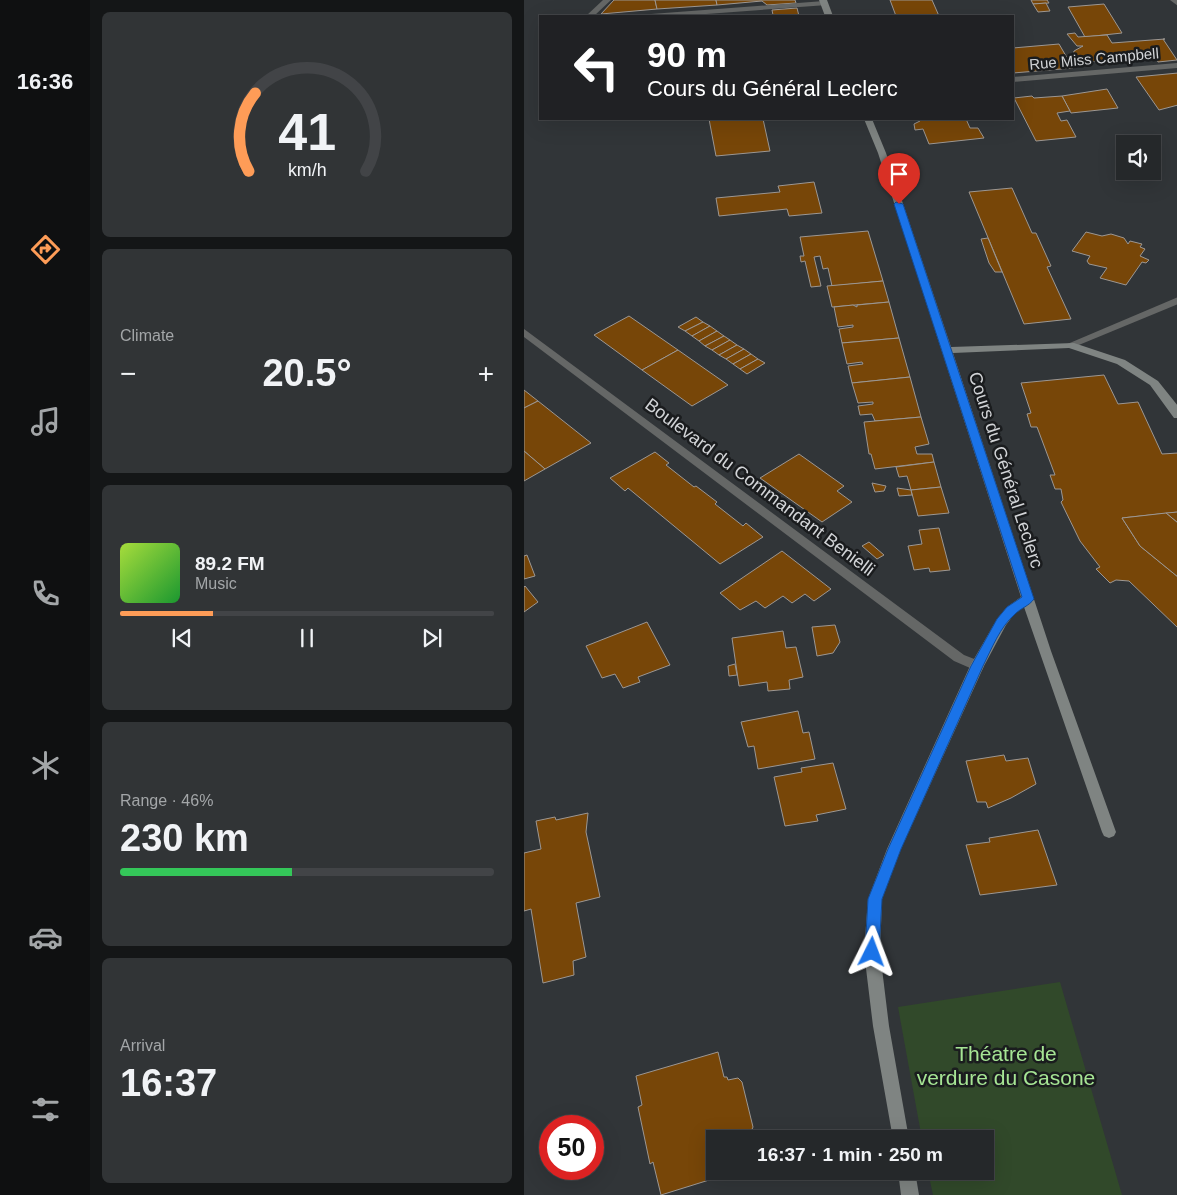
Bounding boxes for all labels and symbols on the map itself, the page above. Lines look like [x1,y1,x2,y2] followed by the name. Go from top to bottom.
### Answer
[1028,44,1159,73] street label: Rue Miss Campbell
[878,153,920,204] pin
[965,369,1047,571] street label: Cours du Général Leclerc
[641,394,879,580] street label: Boulevard du Commandant Benielli
[845,925,897,977] position arrow
[917,1042,1095,1089] park label: Théatre de verdure du Casone
[539,1115,604,1180] speed limit sign: 50

